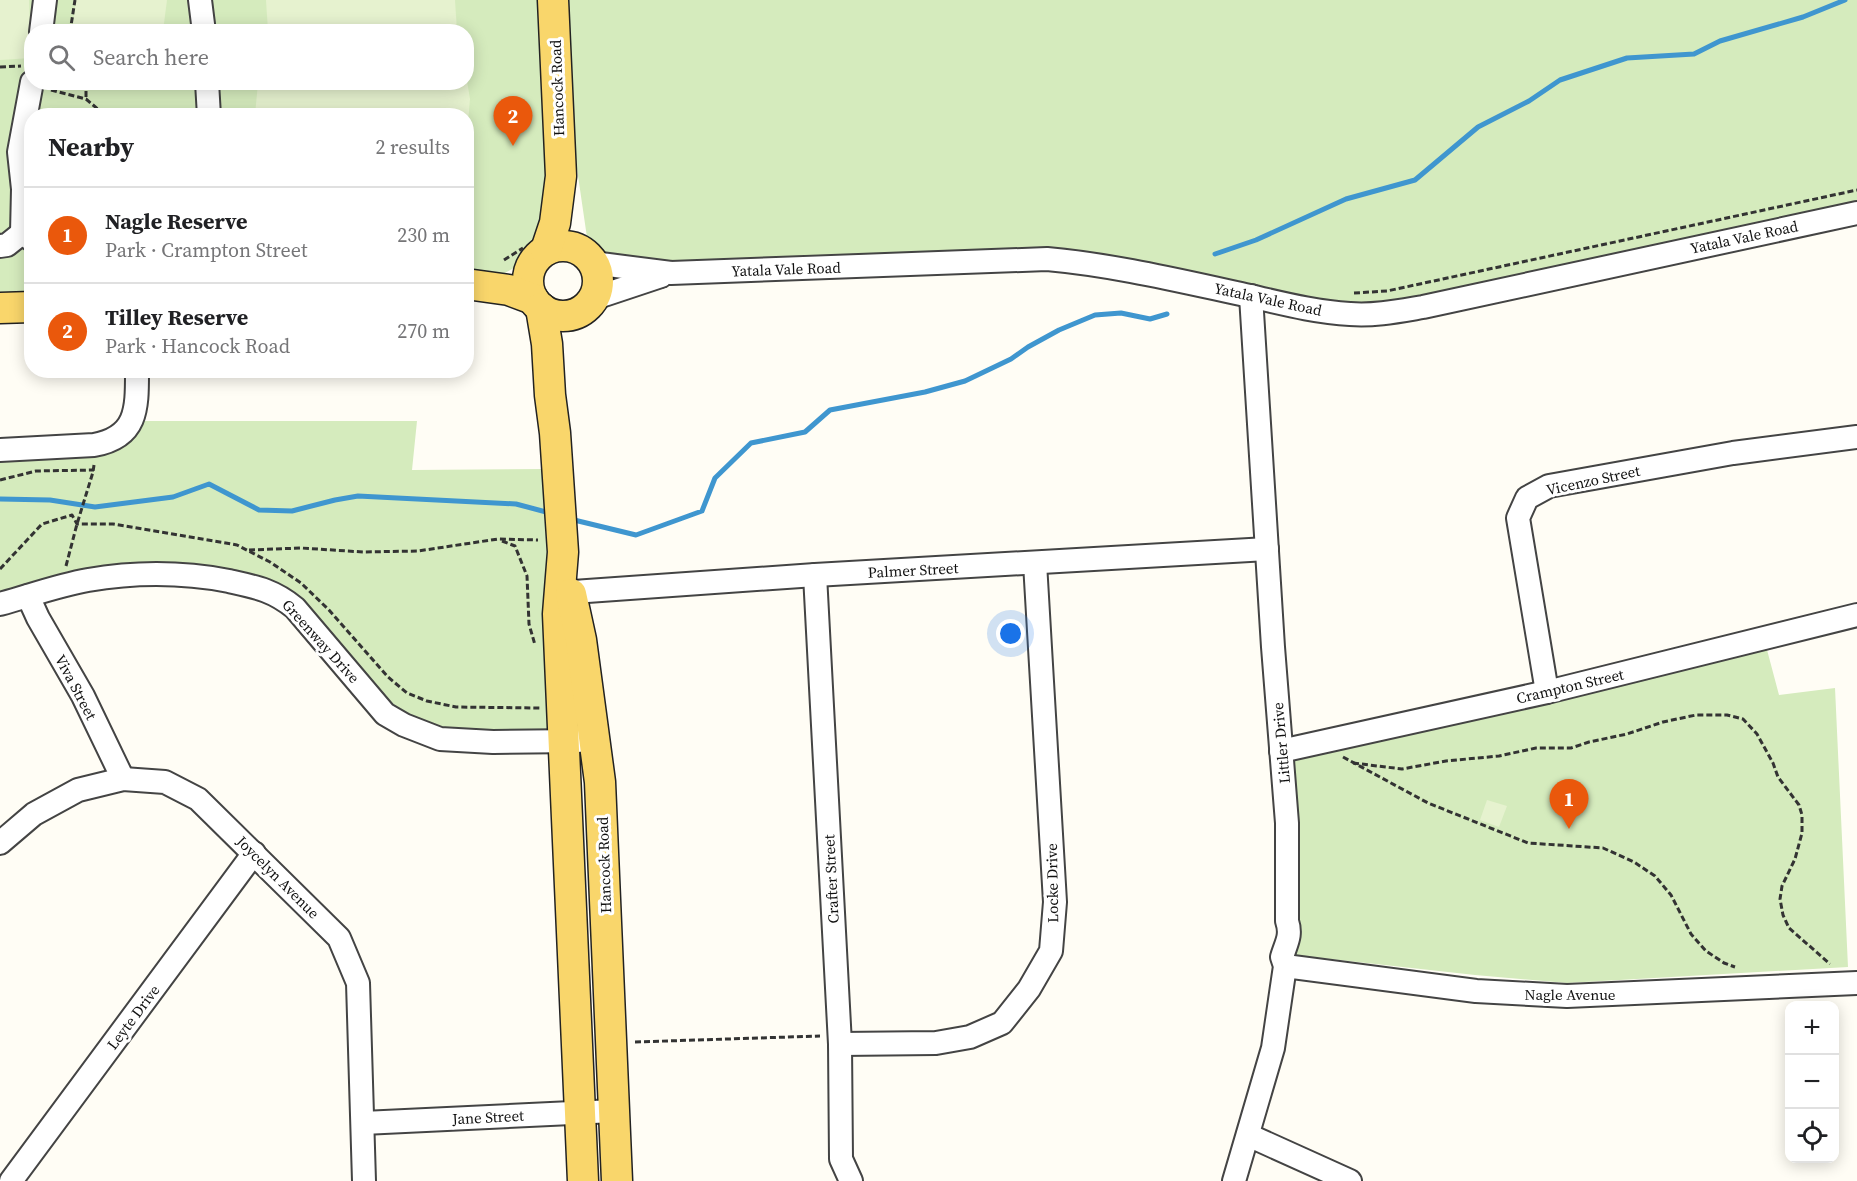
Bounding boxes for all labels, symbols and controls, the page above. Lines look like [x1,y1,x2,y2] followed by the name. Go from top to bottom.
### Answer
[24,24,474,90] search box
[545,39,569,137] street label: Hancock Road
[45,41,78,74] icon: search
[93,42,209,72] text: Search here
[494,96,532,146] pin: 2
[48,129,134,165] text: Nearby
[375,133,450,161] text: 2 results
[105,206,248,236] text: Nagle Reserve
[1688,215,1800,259] street label: Yatala Vale Road
[62,221,73,249] text: 1
[397,221,450,249] text: 230 m
[105,236,307,264] text: Park · Crampton Street
[731,257,842,281] street label: Yatala Vale Road
[1212,277,1324,321] street label: Yatala Vale Road
[105,302,248,332] text: Tilley Reserve
[62,317,73,345] text: 2
[397,317,450,345] text: 270 m
[105,332,290,360] text: Park · Hancock Road
[1544,460,1642,500] street label: Vicenzo Street
[867,557,959,583] street label: Palmer Street
[278,594,365,688] street label: Greenway Drive
[996,619,1025,648] your location
[50,651,102,723] street label: Viva Street
[1514,663,1626,709] street label: Crampton Street
[1267,701,1295,784] street label: Littler Drive
[1550,780,1588,829] pin: 1
[592,816,616,914] street label: Hancock Road
[231,830,324,923] street label: Joycelyn Avenue
[818,834,844,924] street label: Crafter Street
[1041,843,1063,923] street label: Locke Drive
[102,980,165,1054] street label: Leyte Drive
[1525,984,1616,1005] street label: Nagle Avenue
[1785,1001,1839,1163] map controls
[1785,1001,1839,1055] button: +
[1785,1055,1839,1109] button: −
[451,1105,525,1129] street label: Jane Street
[1785,1109,1839,1163] button: locate

